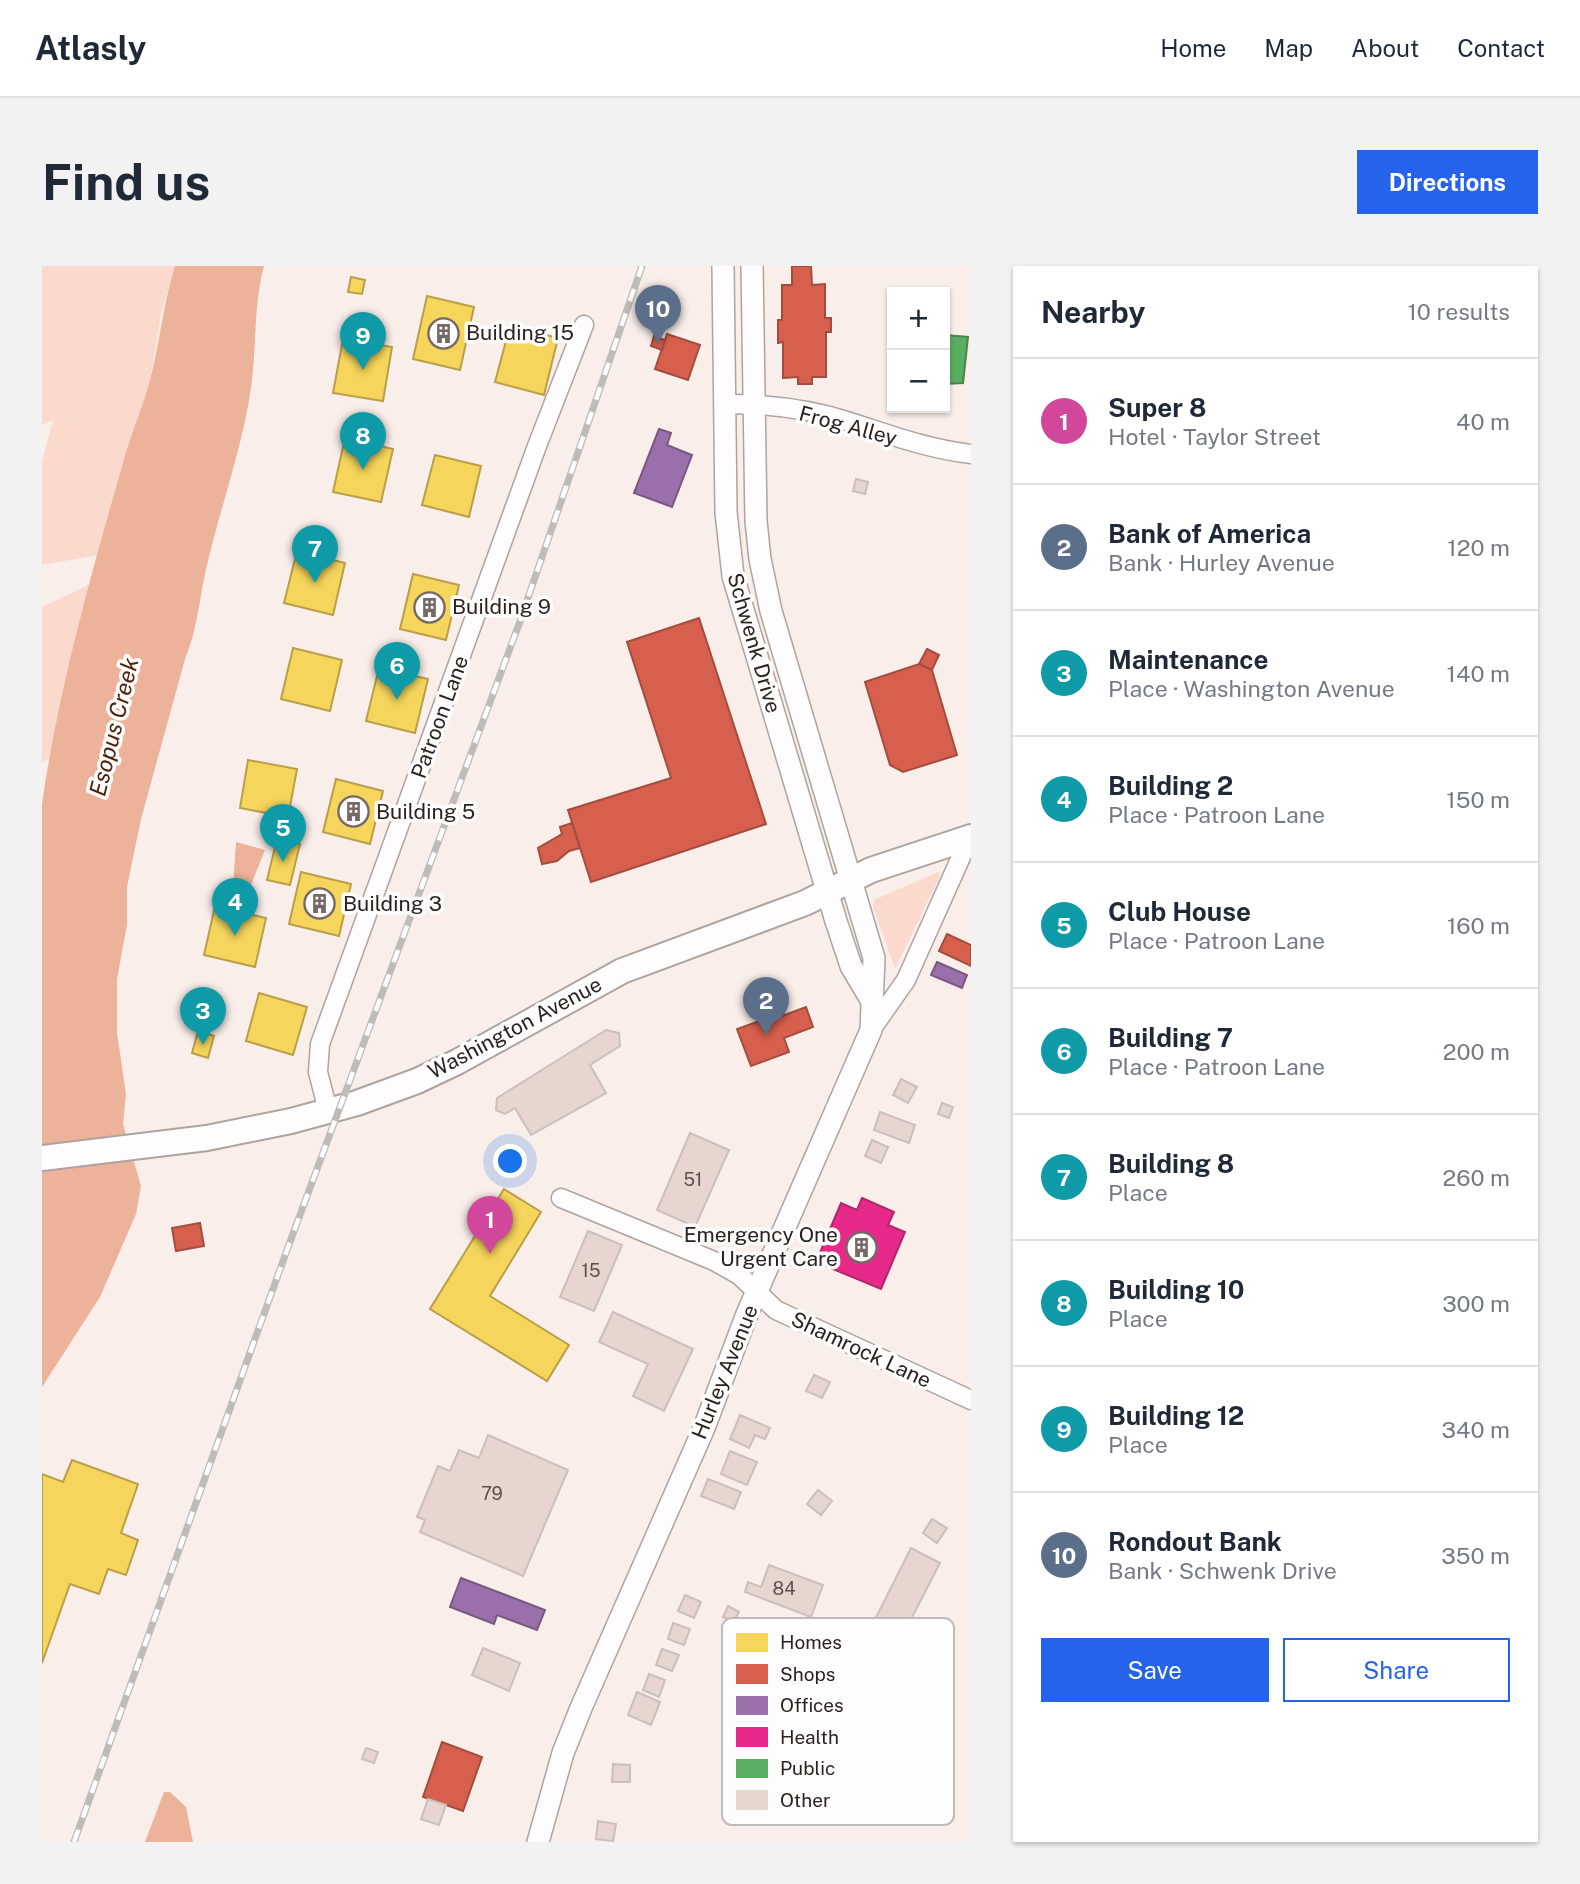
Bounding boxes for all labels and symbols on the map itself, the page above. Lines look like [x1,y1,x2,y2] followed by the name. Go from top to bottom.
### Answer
[635,285,681,343] pin: 10
[340,312,386,370] pin: 9
[426,316,460,350] building icon: Building 15
[466,320,574,345] place label: Building 15
[796,400,900,451] street label: Frog Alley
[340,412,386,470] pin: 8
[292,525,338,583] pin: 7
[723,570,786,716] street label: Schwenk Drive
[412,590,446,624] building icon: Building 9
[452,594,551,619] place label: Building 9
[374,642,420,700] pin: 6
[406,652,473,782] street label: Patroon Lane
[83,654,144,799] water label: Esopus Creek
[336,795,370,829] building icon: Building 5
[376,799,475,824] place label: Building 5
[260,804,306,862] pin: 5
[212,878,258,936] pin: 4
[303,887,337,921] building icon: Building 3
[343,891,442,916] place label: Building 3
[424,971,606,1084] street label: Washington Avenue
[743,977,789,1035] pin: 2
[180,987,226,1045] pin: 3
[493,1144,527,1178] your location
[684,1169,702,1190] house number: 51
[467,1196,513,1254] pin: 1
[684,1222,838,1271] place label: Emergency One Urgent Care
[844,1230,878,1264] building icon: Emergency One Urgent Care
[582,1260,600,1281] house number: 15
[686,1301,763,1443] street label: Hurley Avenue
[787,1306,935,1393] street label: Shamrock Lane
[481,1483,503,1504] house number: 79
[773,1578,795,1599] house number: 84
[722,1618,954,1825] legend
[780,1631,842,1653] text: Homes
[780,1663,835,1685] text: Shops
[780,1694,844,1716] text: Offices
[780,1726,839,1748] text: Health
[780,1757,835,1779] text: Public
[780,1789,830,1811] text: Other

